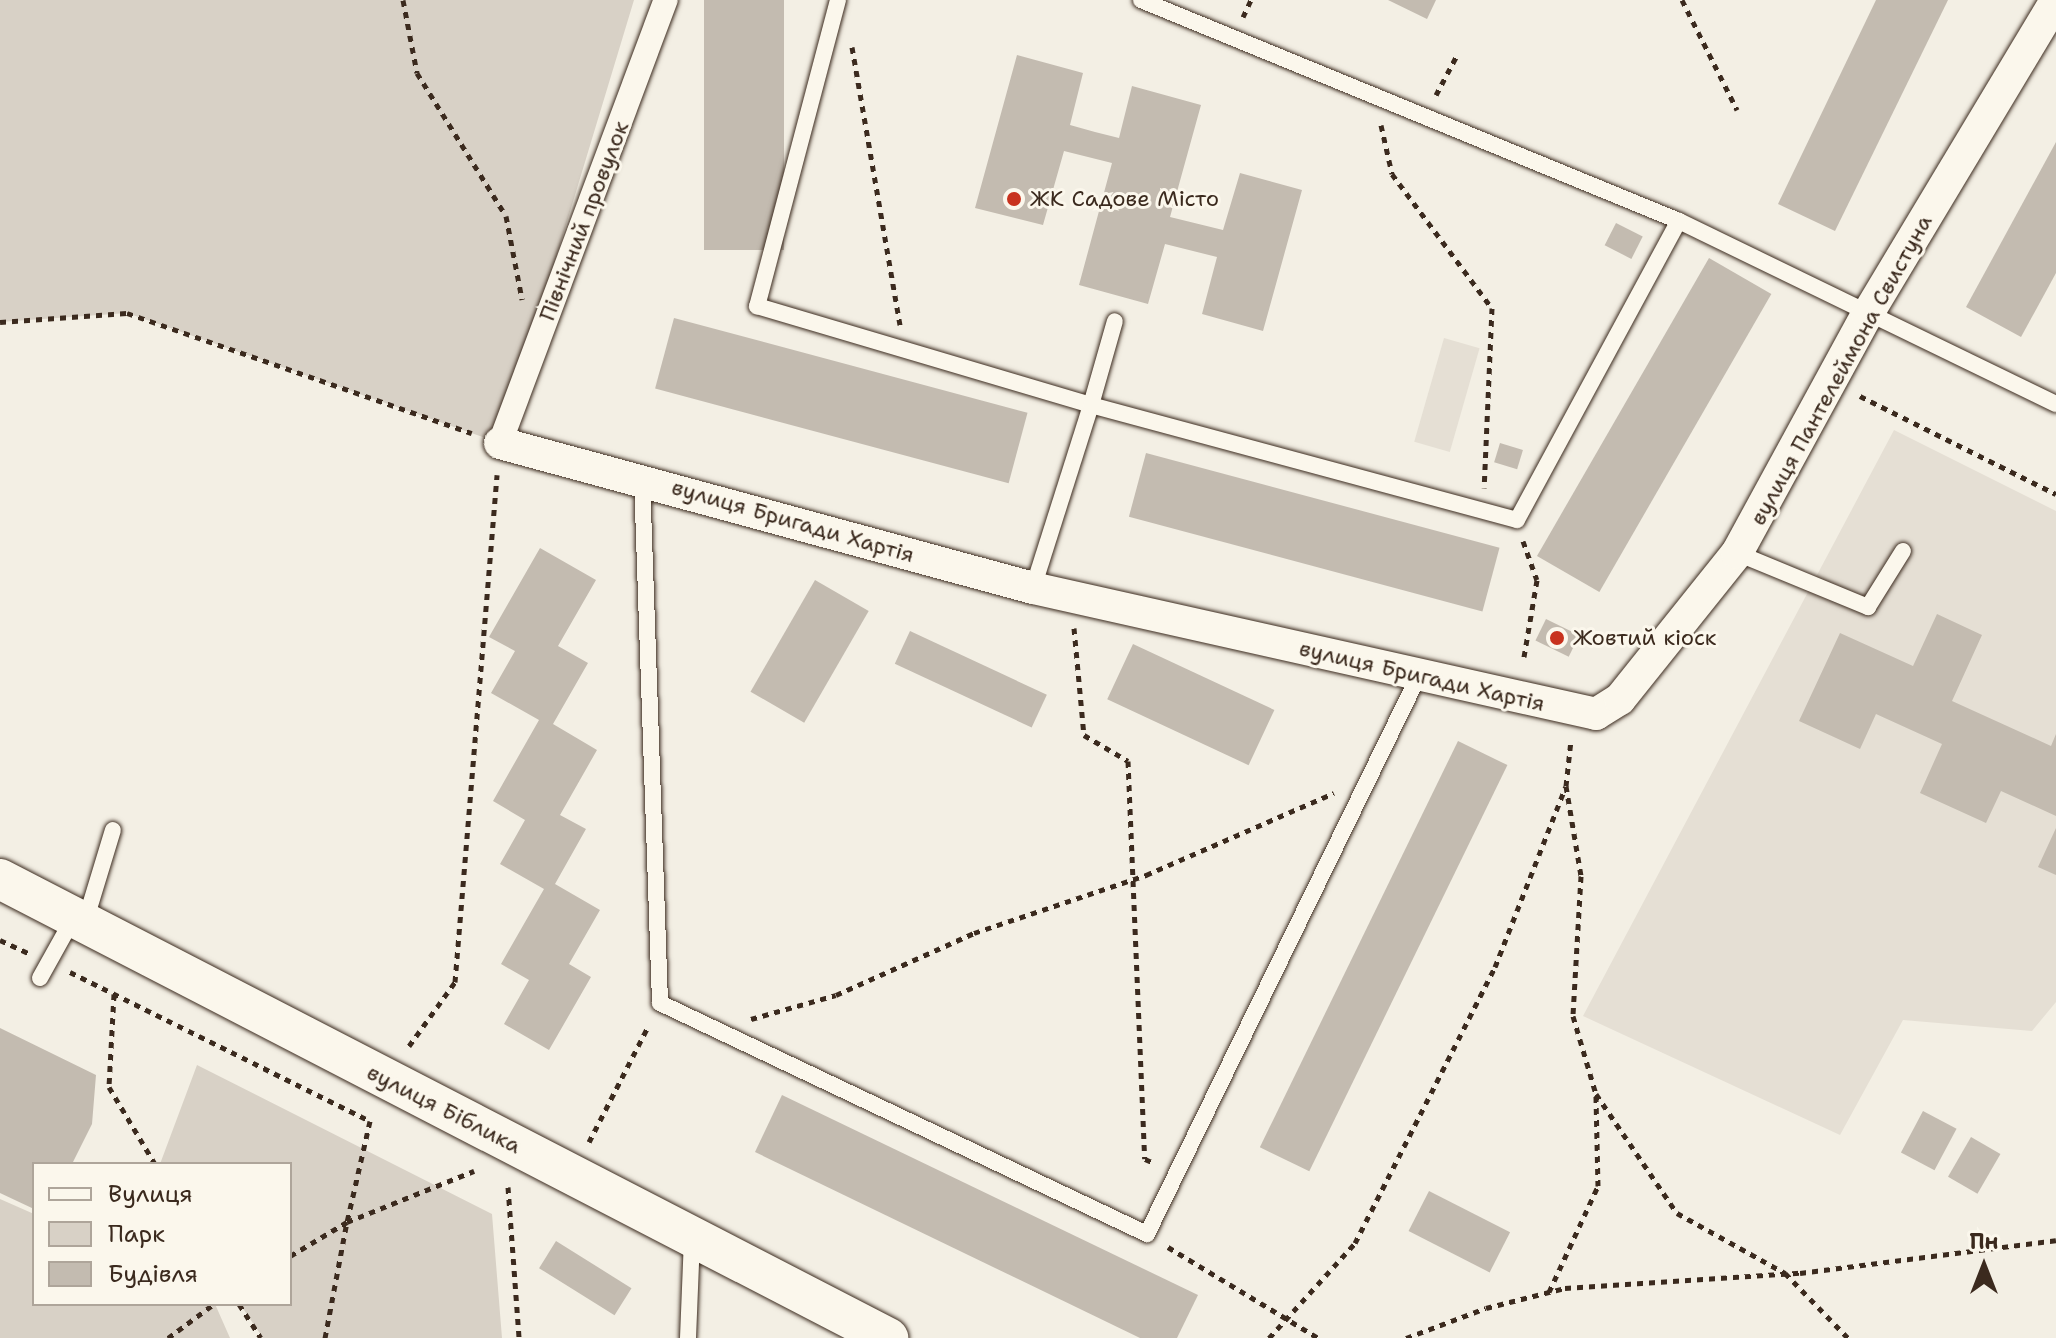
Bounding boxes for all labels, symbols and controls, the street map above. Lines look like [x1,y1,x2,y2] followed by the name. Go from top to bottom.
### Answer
[534,117,634,325] street label: Північний провулок
[1030,186,1219,212] place label: ЖК Садове Місто
[1005,190,1023,208] marker: ЖК Садове Місто
[1744,210,1938,530] street label: вулиця Пантелеймона Свистуна
[669,474,917,568] street label: вулиця Бригади Хартія
[1573,625,1717,651] place label: Жовтий кіоск
[1548,629,1566,647] marker: Жовтий кіоск
[1297,635,1547,717] street label: вулиця Бригади Хартія
[363,1059,525,1159] street label: вулиця Біблика
[32,1162,292,1306] legend
[108,1178,193,1210] text: Вулиця
[108,1218,165,1250] text: Парк
[1944,1226,2024,1306] north arrow
[1969,1227,1999,1256] text: Пн
[108,1258,198,1290] text: Будівля

